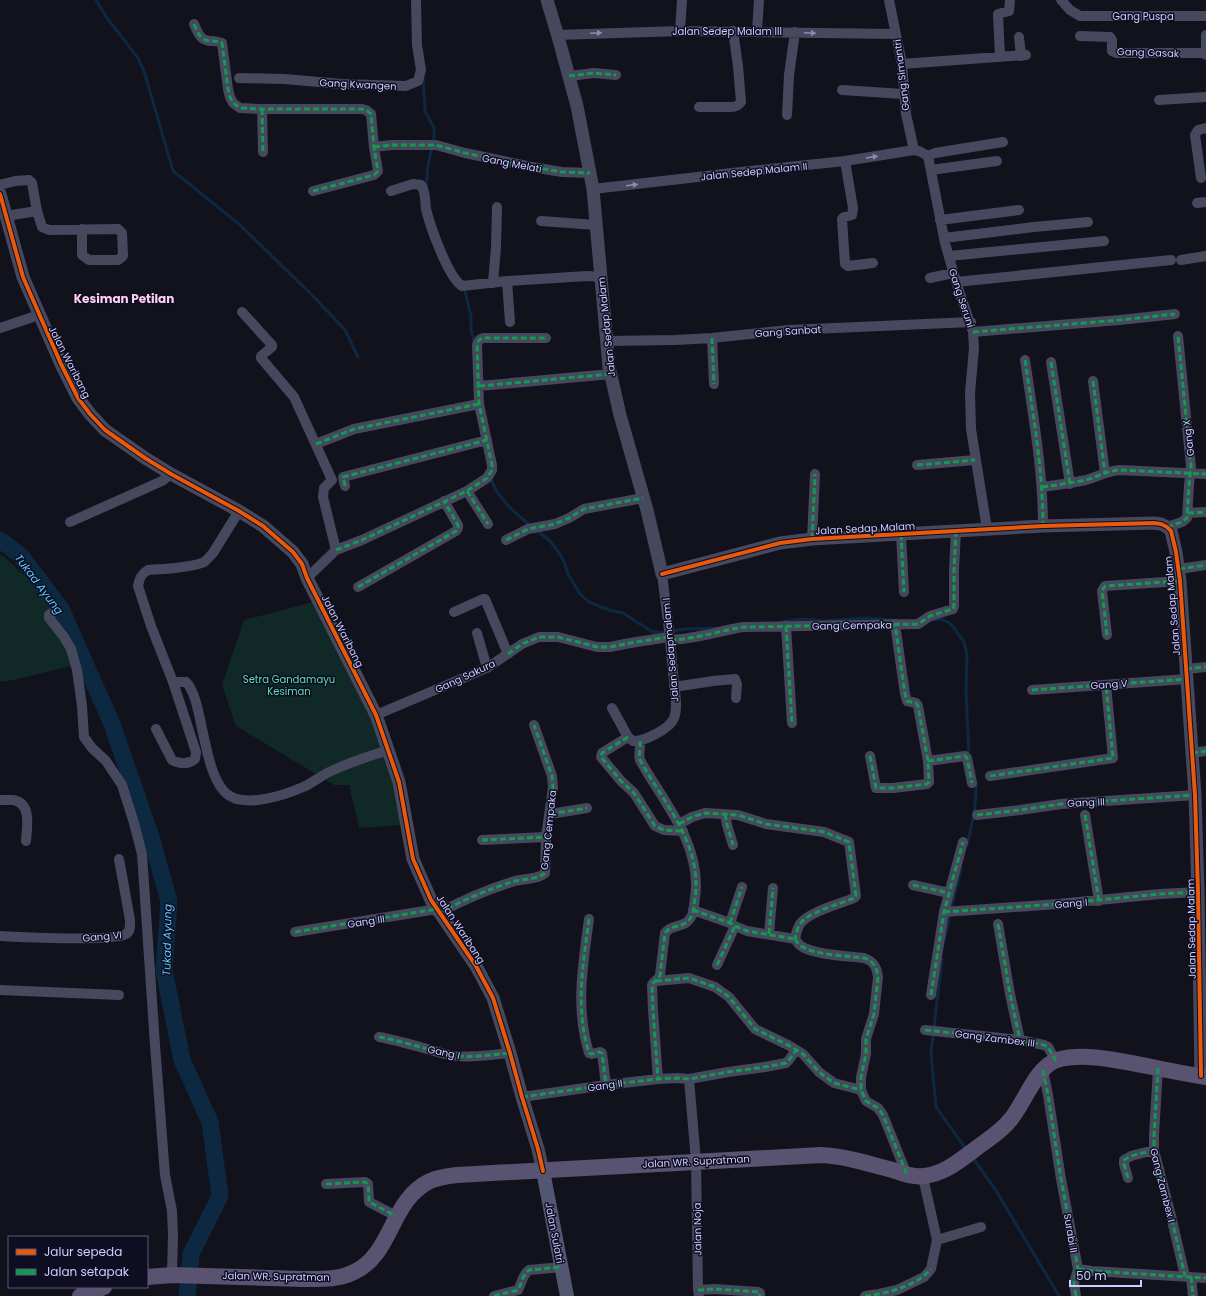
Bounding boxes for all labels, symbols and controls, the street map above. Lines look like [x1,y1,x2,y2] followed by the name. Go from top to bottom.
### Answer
[1112,9,1174,24] street label: Gang Puspa
[672,24,782,39] street label: Jalan Sedep Malam III
[804,29,816,36] one-way arrow
[590,30,603,36] one-way arrow
[890,38,913,112] street label: Gang Simantri
[1117,44,1180,61] street label: Gang Gasak
[319,75,397,94] street label: Gang Kwangen
[481,150,543,177] street label: Gang Melati
[866,154,878,160] one-way arrow
[700,158,808,185] street label: Jalan Sedep Malam II
[626,182,638,188] one-way arrow
[945,267,978,330] street label: Gang Seruni
[594,276,619,378] street label: Jalan Sedap Malam
[74,290,174,307] district label: Kesiman Petilan
[754,322,822,341] street label: Gang Sanbat
[45,323,94,401] street label: Jalan Waribang
[1179,419,1198,457] street label: Gang X
[815,518,915,539] street label: Jalan Sedap Malam
[11,550,67,618] water label: Tukad Ayung
[1161,555,1184,657] street label: Jalan Sedap Malam
[318,592,367,670] street label: Jalan Waribang
[658,597,683,703] street label: Jalan Sedapmalam I
[812,617,892,634] street label: Gang Cempaka
[433,656,498,697] street label: Gang Sakura
[243,672,335,699] park label: Setra Gandamayu Kesiman
[1090,676,1128,693] street label: Gang V
[537,789,560,871] street label: Gang Cempaka
[1067,794,1105,811] street label: Gang III
[1183,879,1200,979] street label: Jalan Sedap Malam
[433,892,489,967] street label: Jalan Waribang
[1054,895,1088,912] street label: Gang I
[158,903,176,976] water label: Tukad Ayung
[346,911,386,932] street label: Gang III
[82,927,122,946] street label: Gang VI
[954,1026,1036,1051] street label: Gang Zambex III
[426,1042,462,1063] street label: Gang I
[587,1076,624,1095] street label: Gang II
[1146,1147,1179,1224] street label: Gang Zambex I
[642,1151,750,1172] street label: Jalan WR. Supratman
[541,1201,568,1265] street label: Jalan Sulatri
[690,1202,705,1256] street label: Jalan Noja
[1060,1212,1081,1254] street label: Surabi II
[8,1236,148,1288] legend
[44,1243,122,1260] text: Jalur sepeda
[1070,1262,1141,1288] scale bar
[44,1263,130,1280] text: Jalan setapak
[1076,1267,1107,1284] text: 50 m
[222,1268,330,1285] street label: Jalan WR. Supratman

